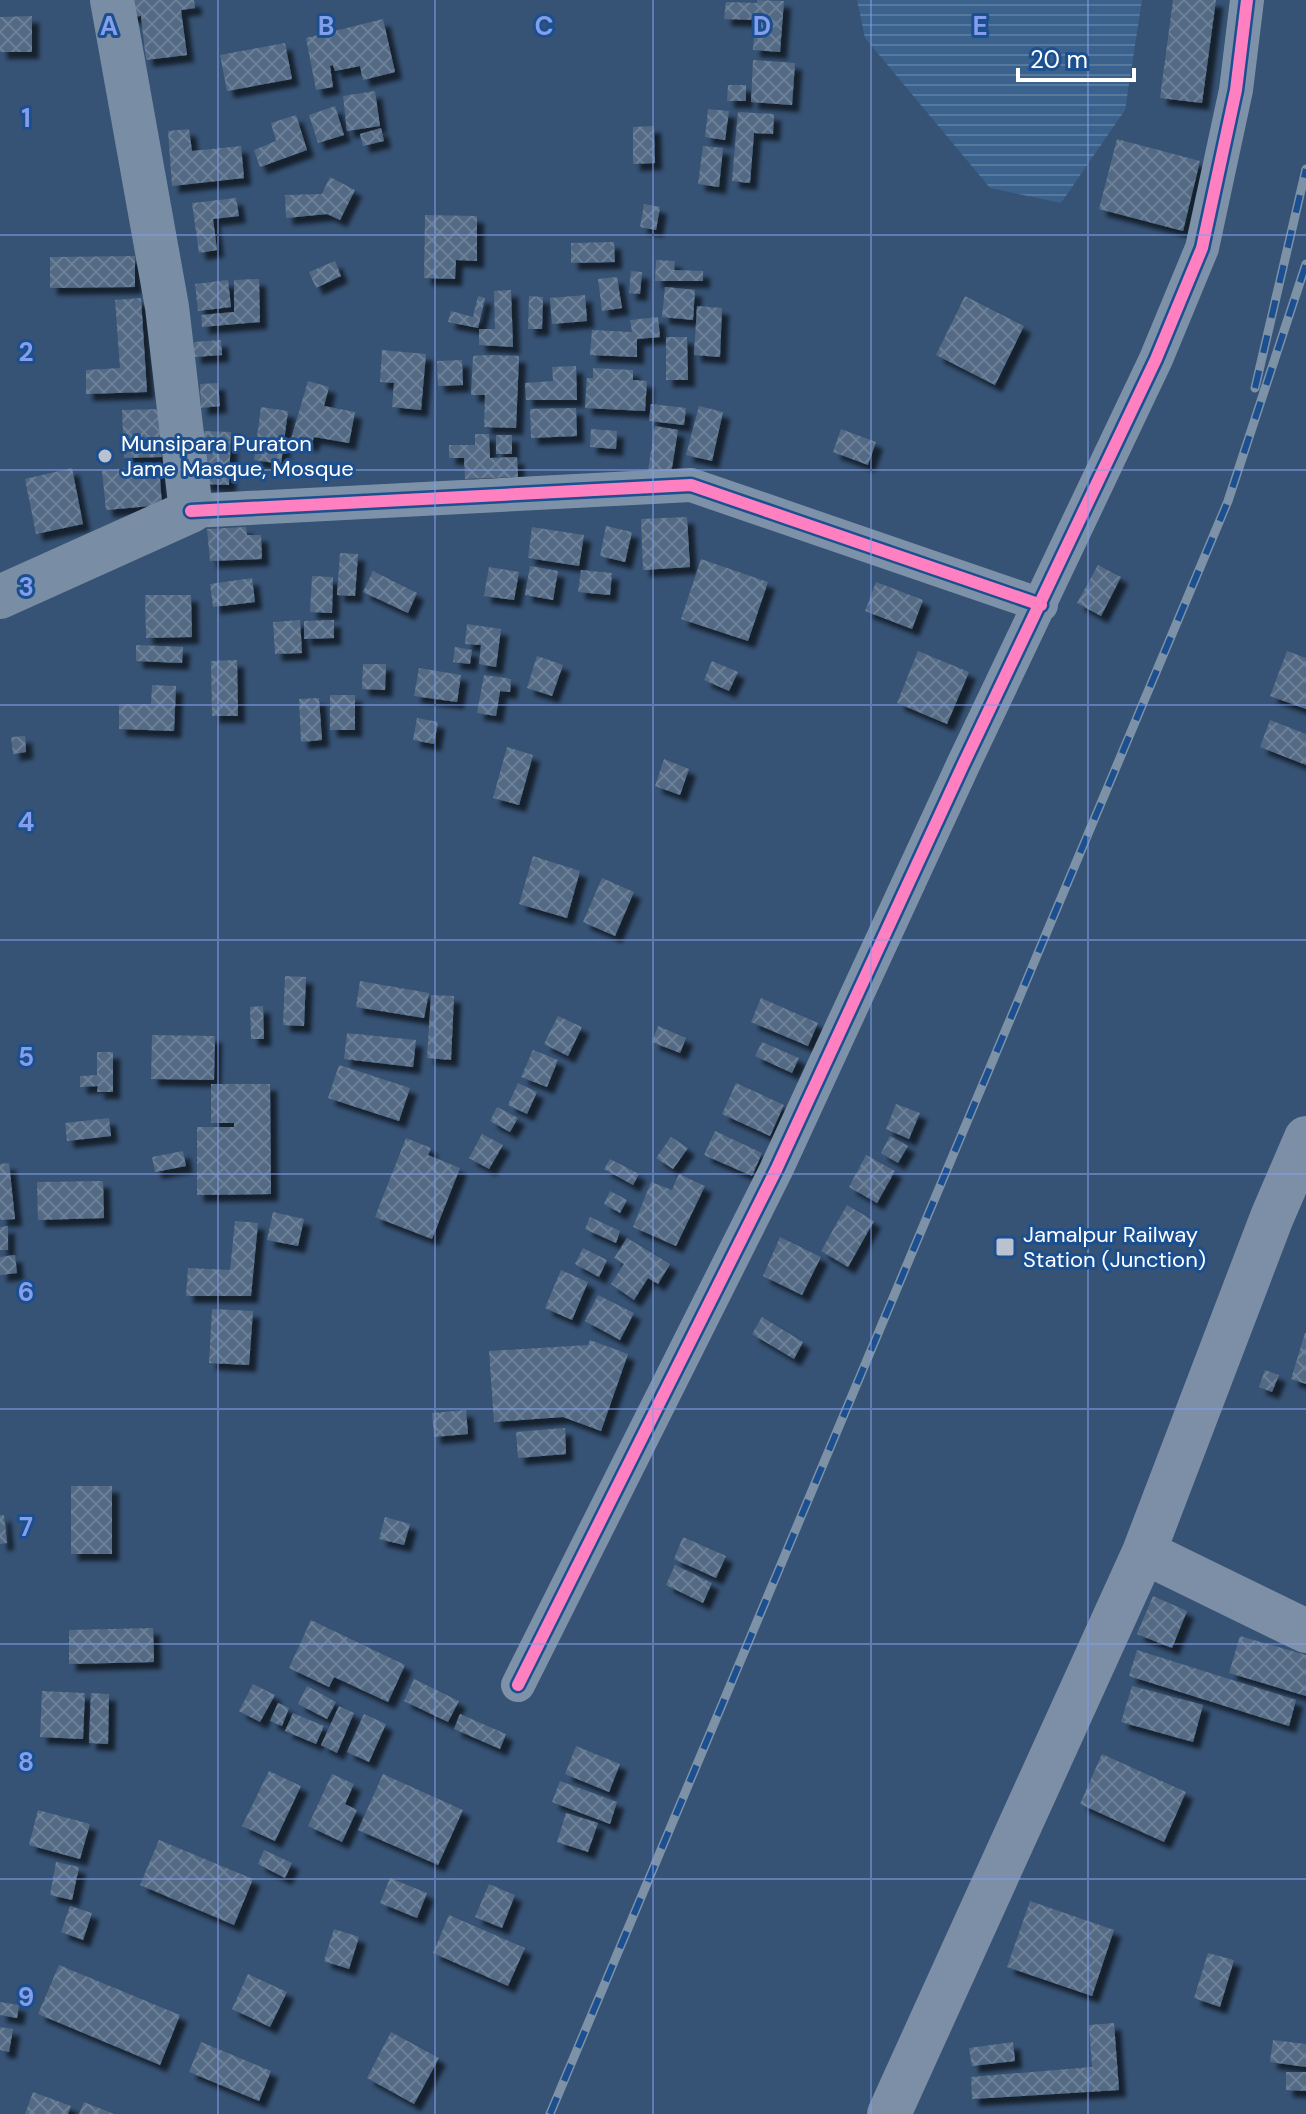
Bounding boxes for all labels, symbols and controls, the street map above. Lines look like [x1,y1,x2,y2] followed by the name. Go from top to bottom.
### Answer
[100,9,118,43] text: A
[318,9,334,43] text: B
[534,9,554,43] text: C
[753,9,771,43] text: D
[972,9,988,43] text: E
[1018,32,1134,82] scale bar
[1030,44,1088,75] text: 20 m
[21,101,31,135] text: 1
[18,335,34,369] text: 2
[121,429,354,483] place label: Munsipara Puraton Jame Masque, Mosque
[96,447,114,465] marker: Munsipara Puraton Jame Masque, Mosque
[18,570,34,604] text: 3
[18,805,34,839] text: 4
[18,1040,34,1074] text: 5
[1023,1220,1206,1274] place label: Jamalpur Railway Station (Junction)
[994,1236,1016,1258] marker: Jamalpur Railway Station (Junction)
[18,1275,34,1309] text: 6
[19,1510,33,1544] text: 7
[18,1745,34,1779] text: 8
[18,1980,34,2014] text: 9

